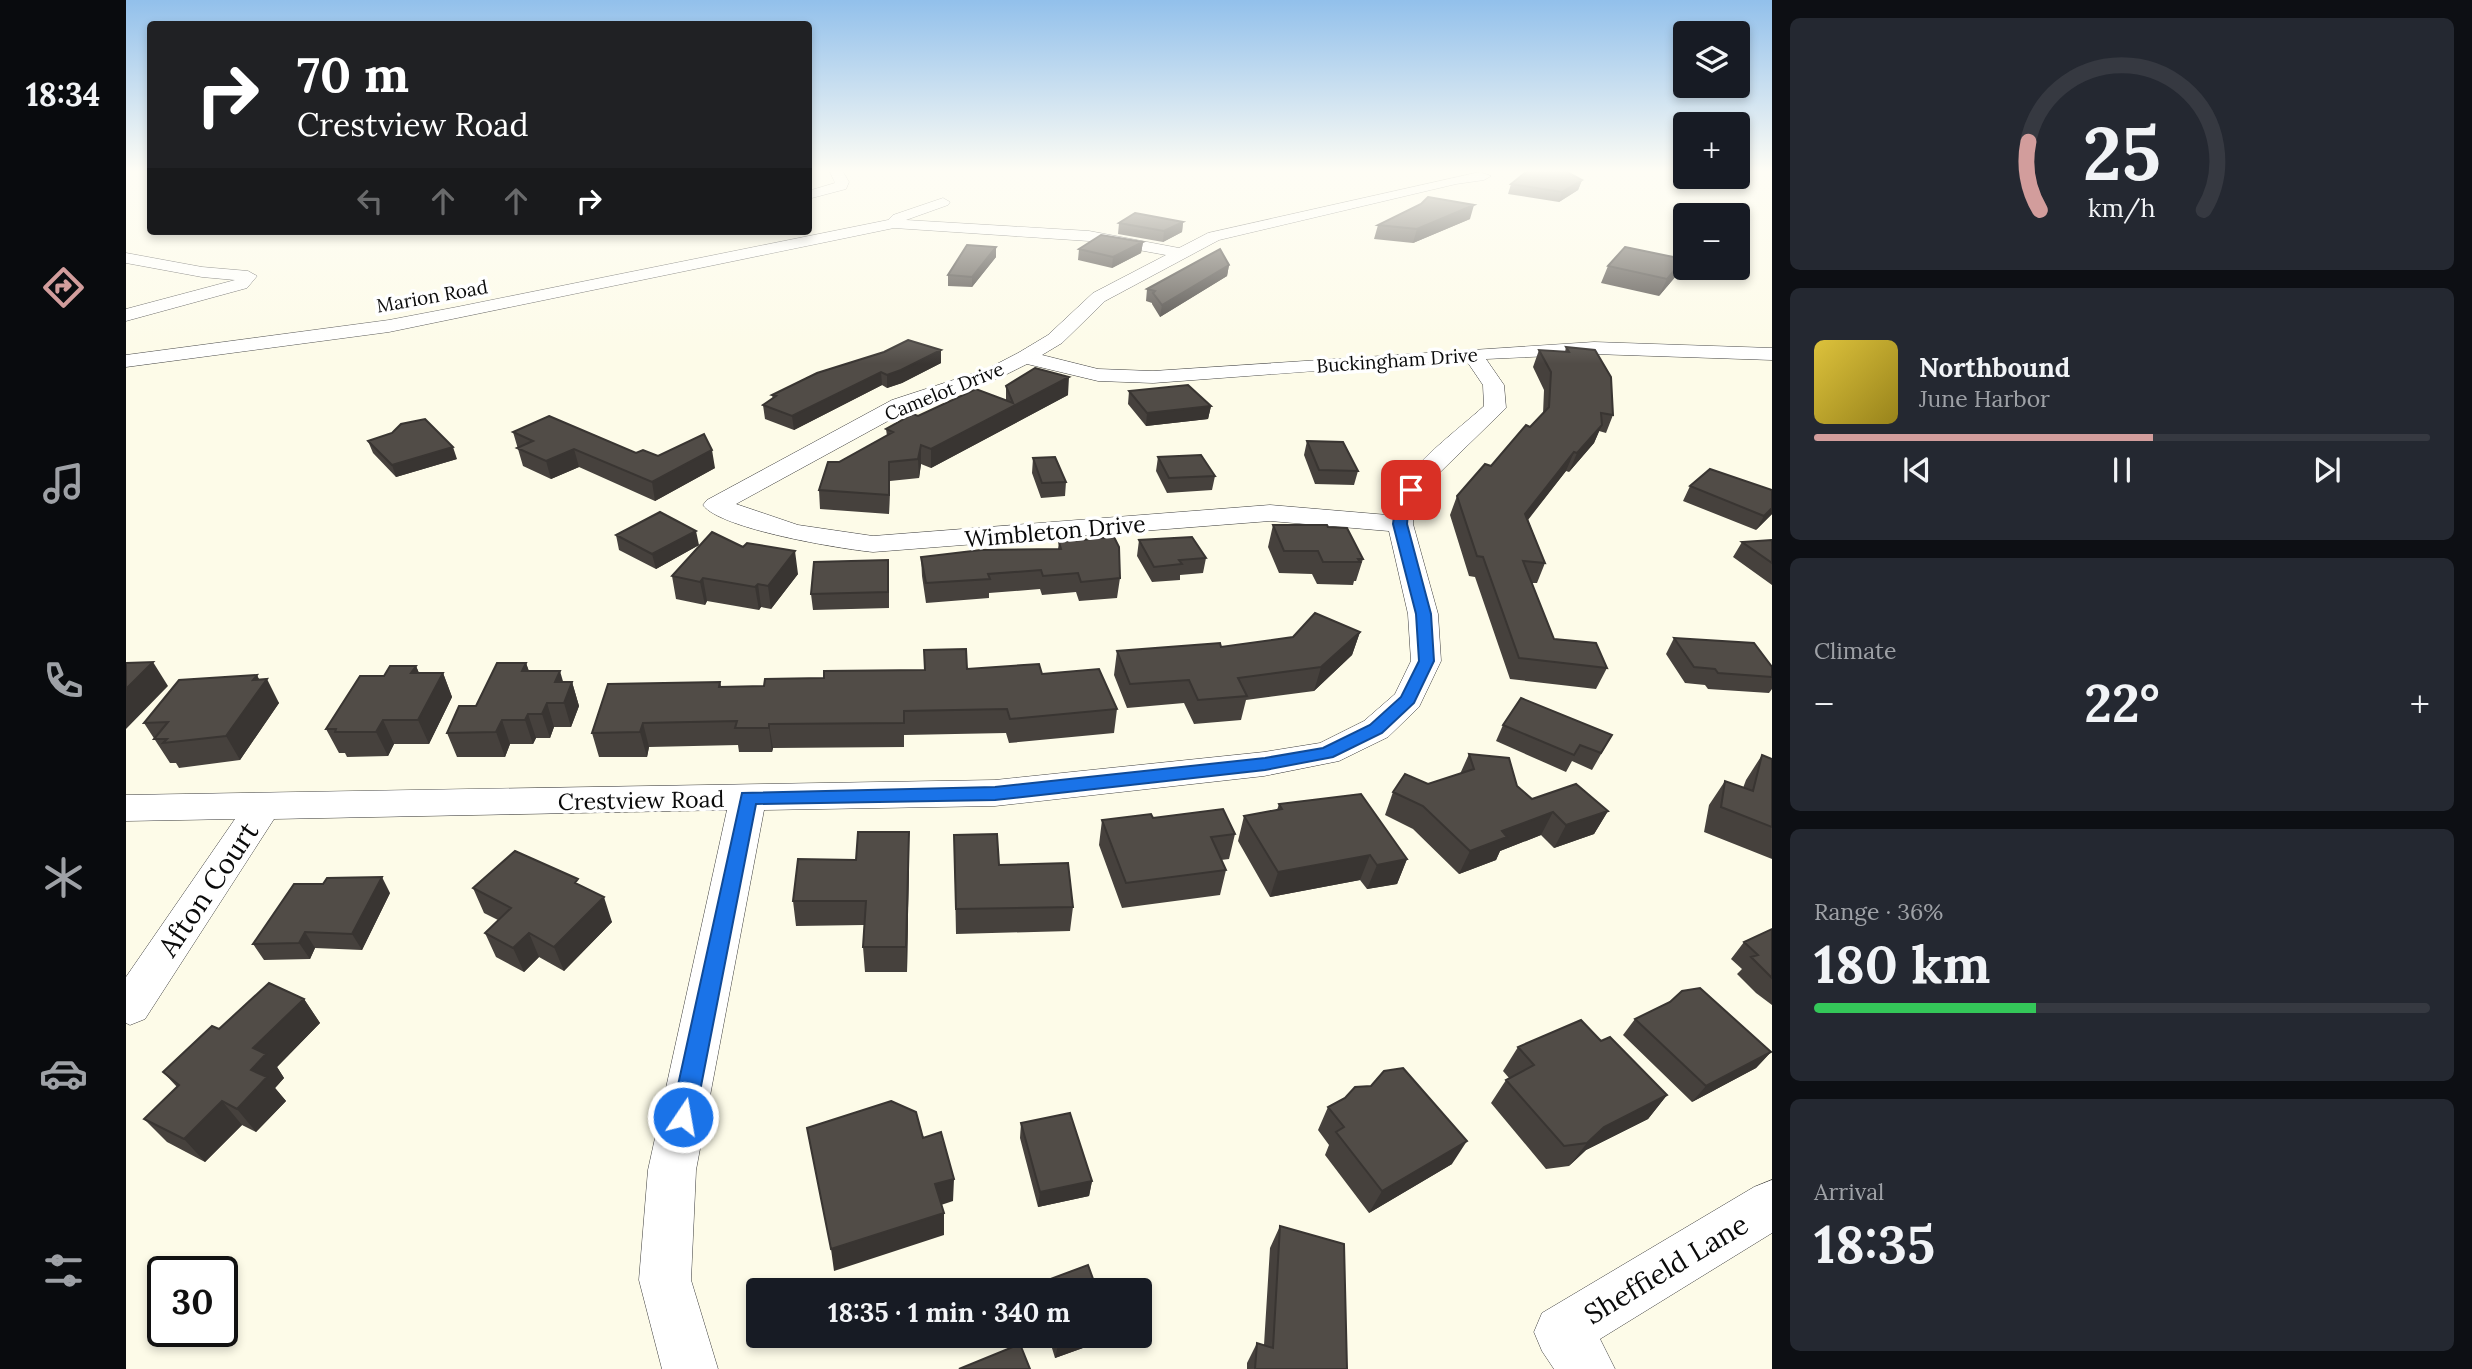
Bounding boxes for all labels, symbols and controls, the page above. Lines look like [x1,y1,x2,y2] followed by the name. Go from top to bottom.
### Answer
[1673,21,1750,280] map controls
[1673,21,1750,98] button: layers
[297,43,409,105] text: 70 m
[182,49,273,140] icon: right
[26,74,100,115] text: 18:34
[297,104,529,145] text: Crestview Road
[2083,107,2161,200] text: 25
[1673,112,1750,189] button: +
[351,182,389,220] icon: left
[424,182,462,220] icon: ahead
[497,182,535,220] icon: ahead
[570,182,608,220] icon: right
[2088,192,2156,224] text: km/h
[1673,203,1750,280] button: −
[39,263,88,312] icon: directions
[374,274,490,318] street label: Marion Road
[1315,342,1479,378] street label: Buckingham Drive
[1919,351,2070,384] text: Northbound
[881,356,1007,426] street label: Camelot Drive
[1919,384,2050,413] text: June Harbor
[1898,451,1936,489] icon: previous
[2103,451,2141,489] icon: pause
[2308,451,2346,489] icon: next
[39,459,88,508] icon: music
[1381,460,1441,520] pin
[1392,471,1430,509] icon: arrive
[963,509,1147,553] street label: Wimbleton Drive
[1814,636,1896,665] text: Climate
[39,656,88,705] icon: phone
[2084,670,2160,736] text: 22°
[1814,680,1834,728] text: −
[2410,680,2430,728] text: +
[557,784,725,816] street label: Crestview Road
[149,815,266,964] street label: Afton Court
[39,853,88,902] icon: climate
[1814,897,1943,926] text: Range · 36%
[1814,931,1990,997] text: 180 km
[39,1049,88,1098] icon: car
[646,1080,720,1154] position arrow
[1814,1177,1884,1206] text: Arrival
[1577,1206,1755,1332] street label: Sheffield Lane
[1814,1211,1935,1277] text: 18:35
[39,1246,88,1295] icon: filters
[147,1256,238,1347] speed limit sign: 30
[828,1296,1070,1329] text: 18:35 · 1 min · 340 m

